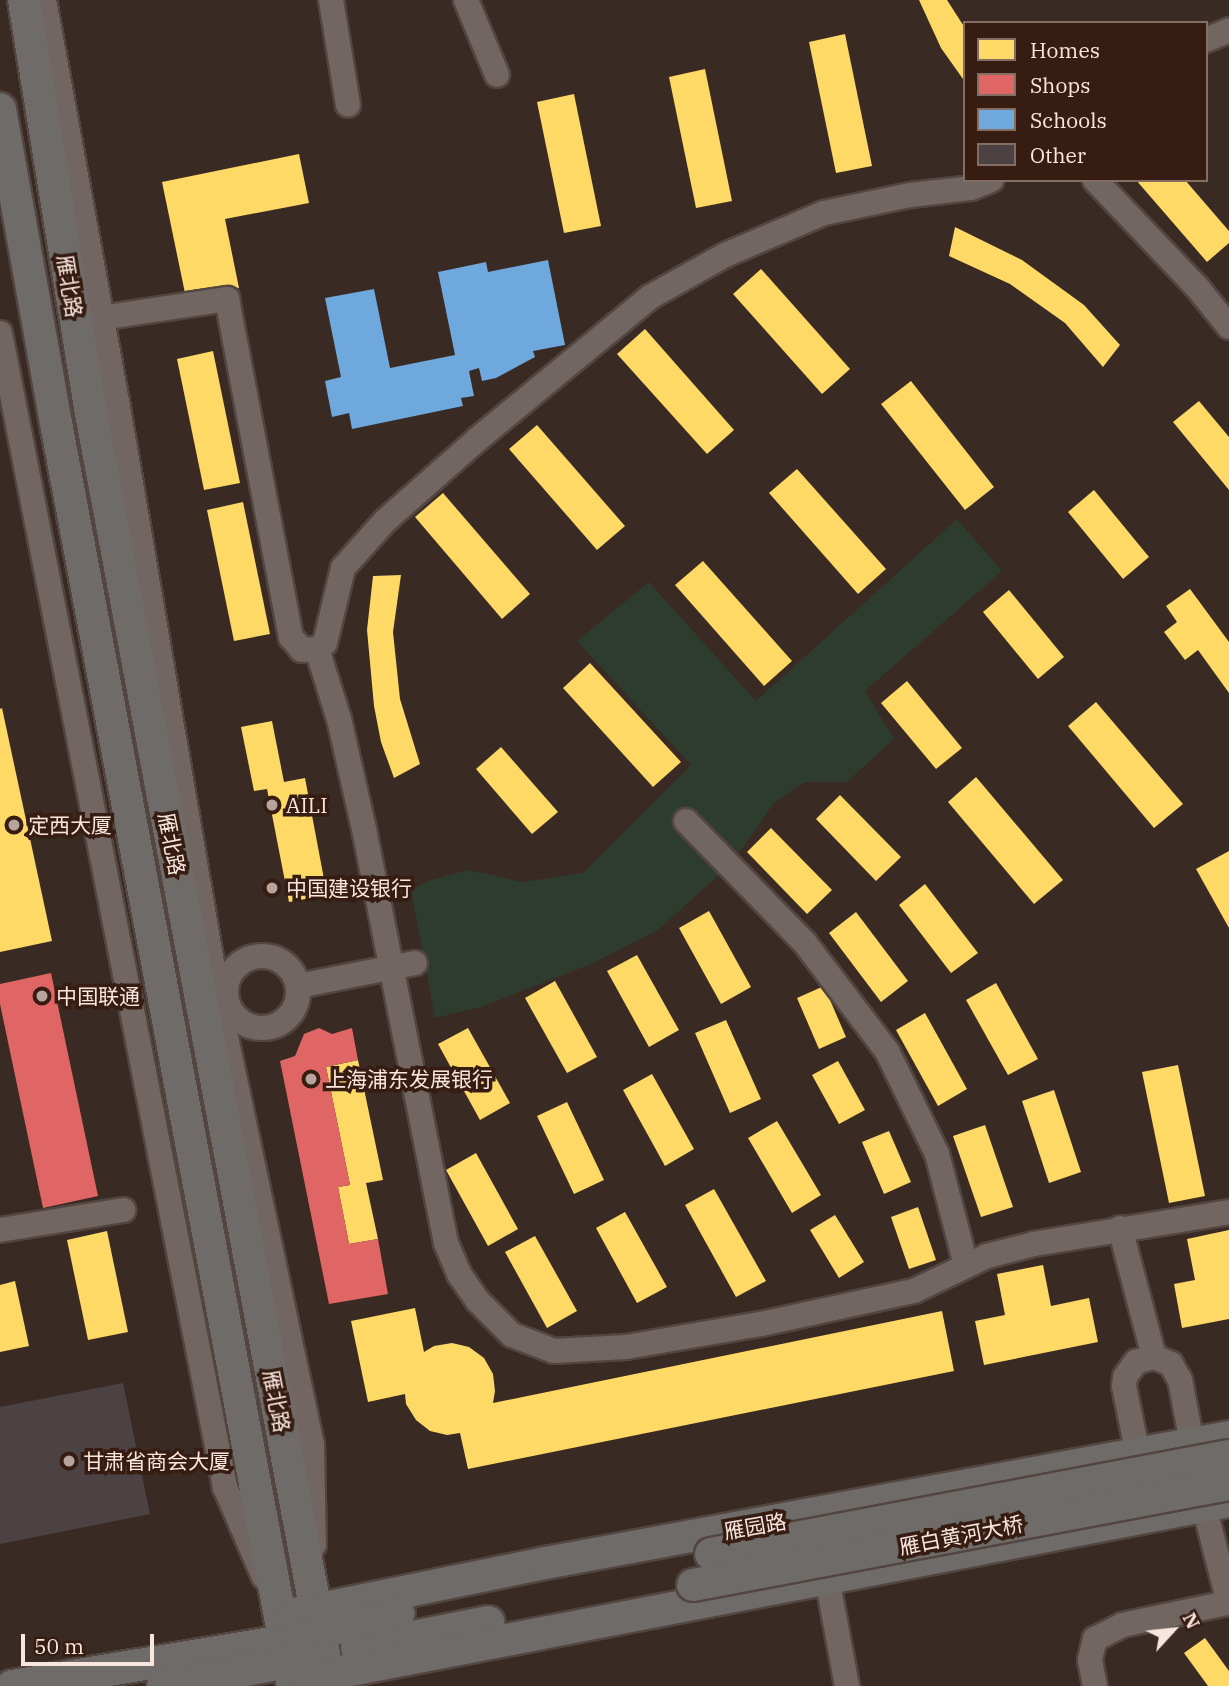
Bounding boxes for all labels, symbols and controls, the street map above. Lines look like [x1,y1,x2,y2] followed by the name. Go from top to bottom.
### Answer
[963,21,1208,182] legend
[1030,36,1100,64] text: Homes
[1030,71,1090,99] text: Shops
[1030,106,1107,134] text: Schools
[1030,141,1086,169] text: Other
[53,253,87,319] street label: 雁北路
[286,792,327,818] place label: AILI
[264,797,280,813] marker: AILI
[154,811,190,877] street label: 雁北路
[28,812,112,838] place label: 定西大厦
[6,817,22,833] marker: 定西大厦
[286,875,412,901] place label: 中国建设银行
[264,880,280,896] marker: 中国建设银行
[56,983,140,1009] place label: 中国联通
[34,988,50,1004] marker: 中国联通
[325,1066,493,1092] place label: 上海浦东发展银行
[303,1071,319,1087] marker: 上海浦东发展银行
[259,1368,295,1434] street label: 雁北路
[83,1448,230,1474] place label: 甘肃省商会大厦
[61,1453,77,1469] marker: 甘肃省商会大厦
[722,1508,788,1544] street label: 雁园路
[897,1511,1025,1559] street label: 雁白黄河大桥
[1138,1595,1208,1665] north arrow
[1178,1608,1206,1633] text: N
[24,1620,158,1664] scale bar
[34,1632,84,1660] text: 50 m

